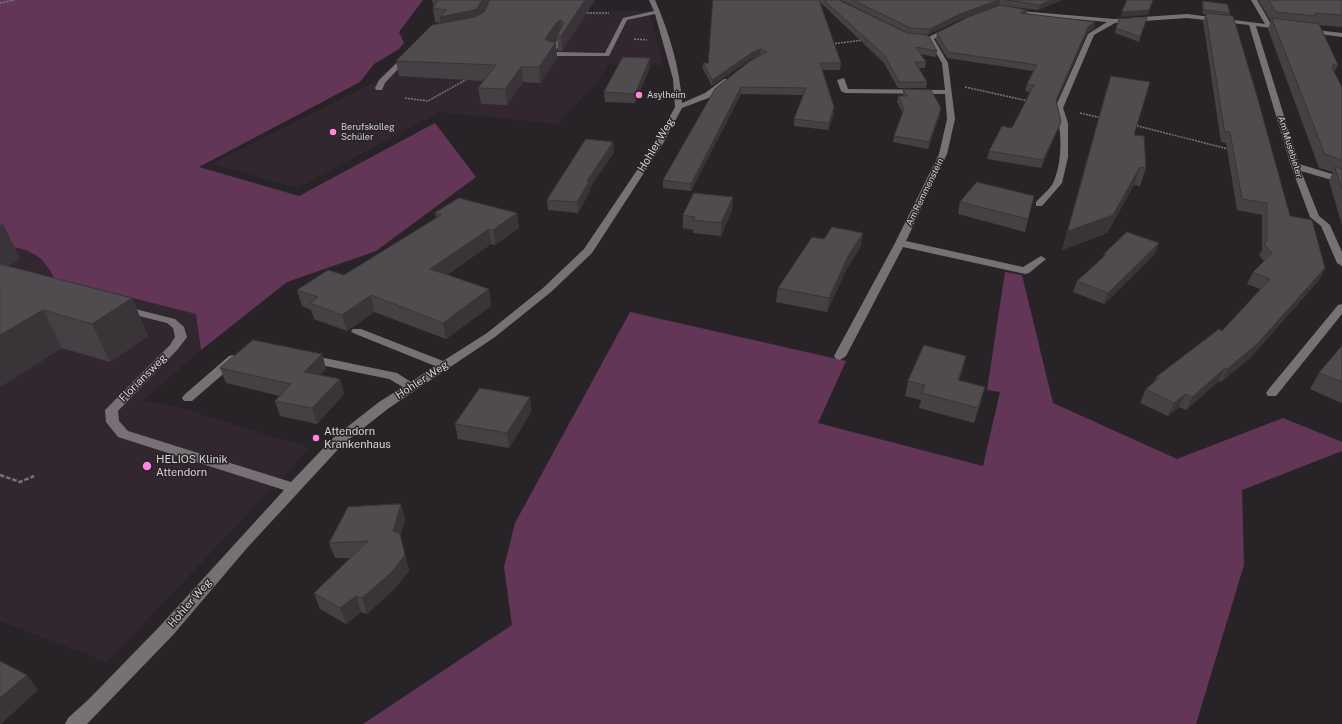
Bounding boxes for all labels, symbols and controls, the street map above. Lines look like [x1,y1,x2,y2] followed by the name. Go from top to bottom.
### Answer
[634,90,644,100] marker: Asylheim
[647,90,686,100] place label: Asylheim
[1276,115,1304,179] street label: Am Musebieter
[635,116,677,174] street label: Hohler Weg
[341,122,395,143] place label: Berufskolleg Schüler
[328,127,338,137] marker: Berufskolleg Schüler
[904,157,946,227] street label: Am Remmenstein
[116,351,170,405] street label: Floriansweg
[393,358,451,402] street label: Hohler Weg
[324,425,391,451] place label: Attendorn Krankenhaus
[311,433,321,443] marker: Attendorn Krankenhaus
[156,453,228,479] place label: HELIOS Klinik Attendorn
[141,460,153,472] marker: HELIOS Klinik Attendorn
[165,576,215,630] street label: Hohler Weg

